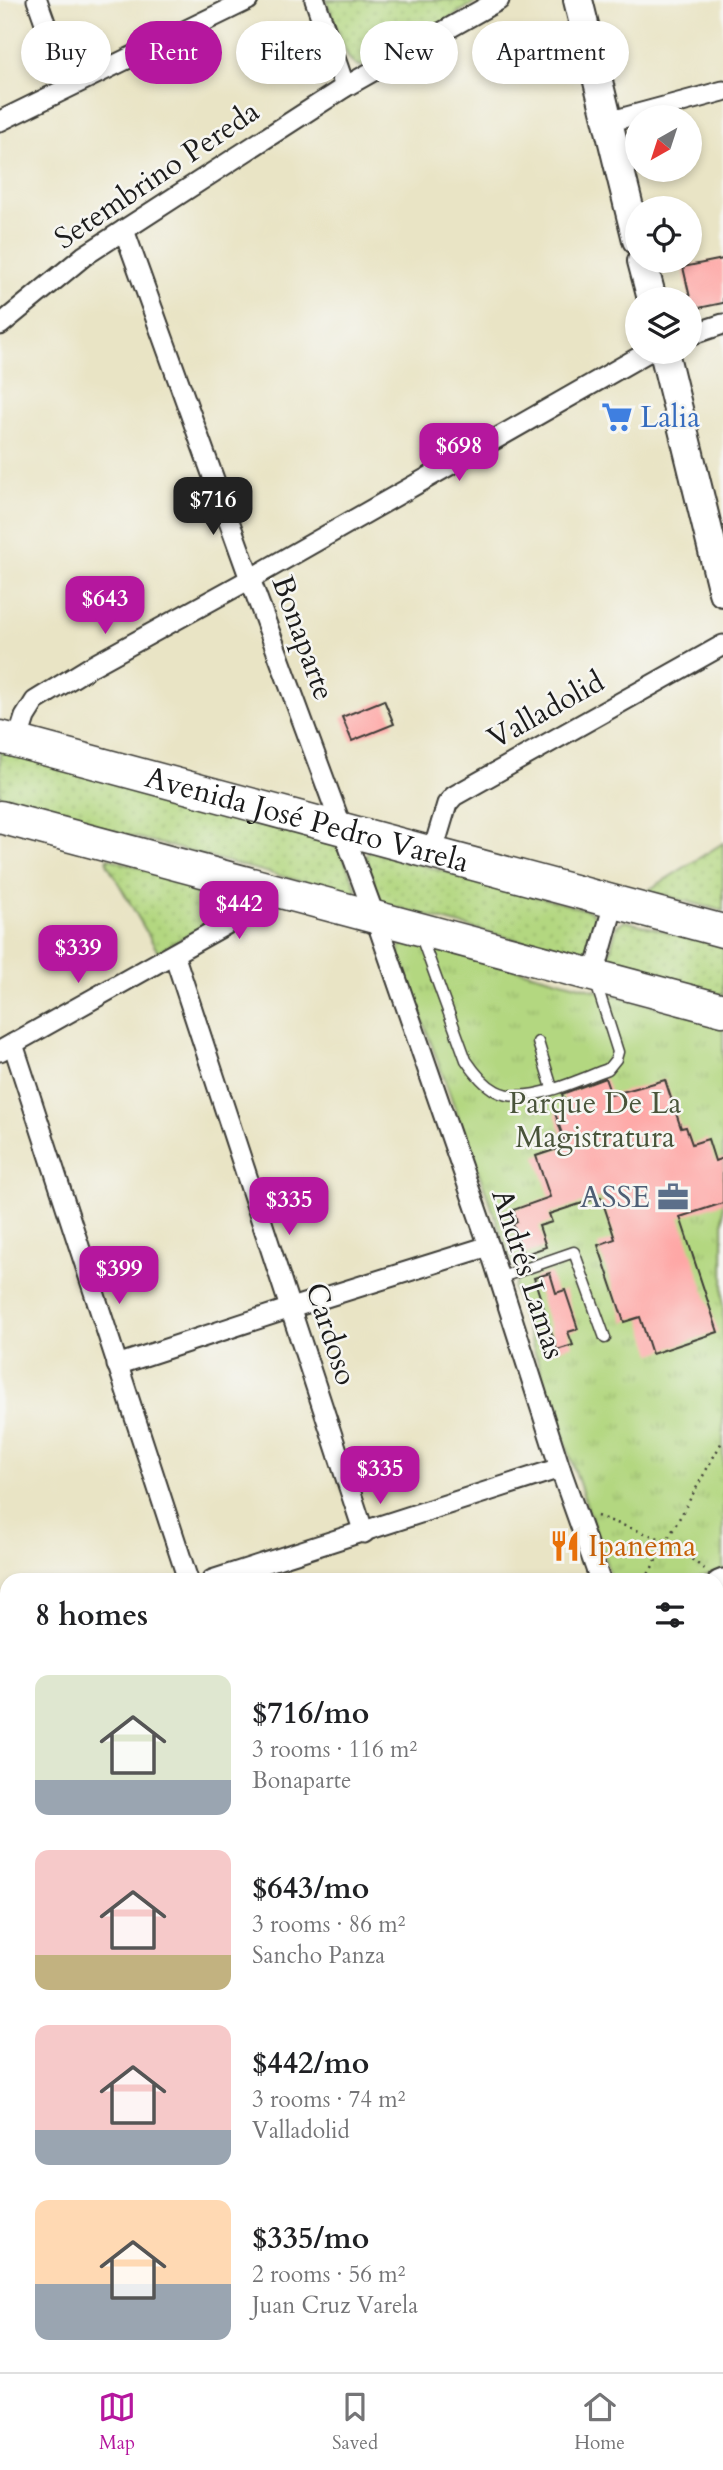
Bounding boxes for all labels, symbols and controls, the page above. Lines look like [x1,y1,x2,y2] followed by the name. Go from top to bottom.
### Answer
[21,21,111,84] chip: Buy
[125,21,222,84] chip: Rent
[236,21,346,84] chip: Filters
[360,21,458,84] chip: New
[472,21,629,84] chip: Apartment
[47,91,267,259] street label: Setembrino Pereda
[625,105,702,182] north arrow
[625,105,702,364] map controls
[625,196,702,273] button: locate
[625,287,702,364] button: layers
[640,397,700,438] place label: Lalia
[600,400,634,434] supermarket icon: Lalia
[418,424,500,483] pin: $698
[435,430,483,461] text: $698
[172,477,254,537] pin: $716
[189,484,237,515] text: $716
[262,570,344,706] street label: Bonaparte
[64,576,146,636] pin: $643
[81,583,129,614] text: $643
[480,661,612,759] street label: Valladolid
[141,756,474,882] street label: Avenida José Pedro Varela
[198,881,280,941] pin: $442
[215,888,263,919] text: $442
[37,926,119,985] pin: $339
[54,932,102,963] text: $339
[508,1083,682,1158] park label: Parque De La Magistratura
[580,1177,650,1218] place label: ASSE
[248,1178,330,1237] pin: $335
[656,1180,690,1214] office icon: ASSE
[265,1184,313,1215] text: $335
[481,1184,575,1364] street label: Andrés Lamas
[78,1246,160,1306] pin: $399
[95,1253,143,1284] text: $399
[295,1278,367,1390] street label: Cardoso
[339,1446,421,1506] pin: $335
[356,1453,404,1484] text: $335
[588,1526,696,1567] place label: Ipanema
[548,1529,582,1563] restaurant icon: Ipanema
[35,1595,148,1636] text: 8 homes
[651,1596,689,1634] icon: filters
[252,1693,369,1734] text: $716/mo
[91,1703,175,1787] icon: home
[252,1734,417,1765] text: 3 rooms · 116 m²
[252,1765,351,1796] text: Bonaparte
[252,1868,369,1909] text: $643/mo
[91,1878,175,1962] icon: home
[252,1909,405,1940] text: 3 rooms · 86 m²
[252,1940,385,1971] text: Sancho Panza
[252,2043,369,2084] text: $442/mo
[91,2053,175,2137] icon: home
[252,2084,405,2115] text: 3 rooms · 74 m²
[252,2115,350,2146] text: Valladolid
[252,2218,369,2259] text: $335/mo
[91,2228,175,2312] icon: home
[252,2259,405,2290] text: 2 rooms · 56 m²
[252,2290,418,2321] text: Juan Cruz Varela
[98,2388,136,2456] tab: Map
[332,2388,378,2456] tab: Saved
[574,2388,625,2456] tab: Home

